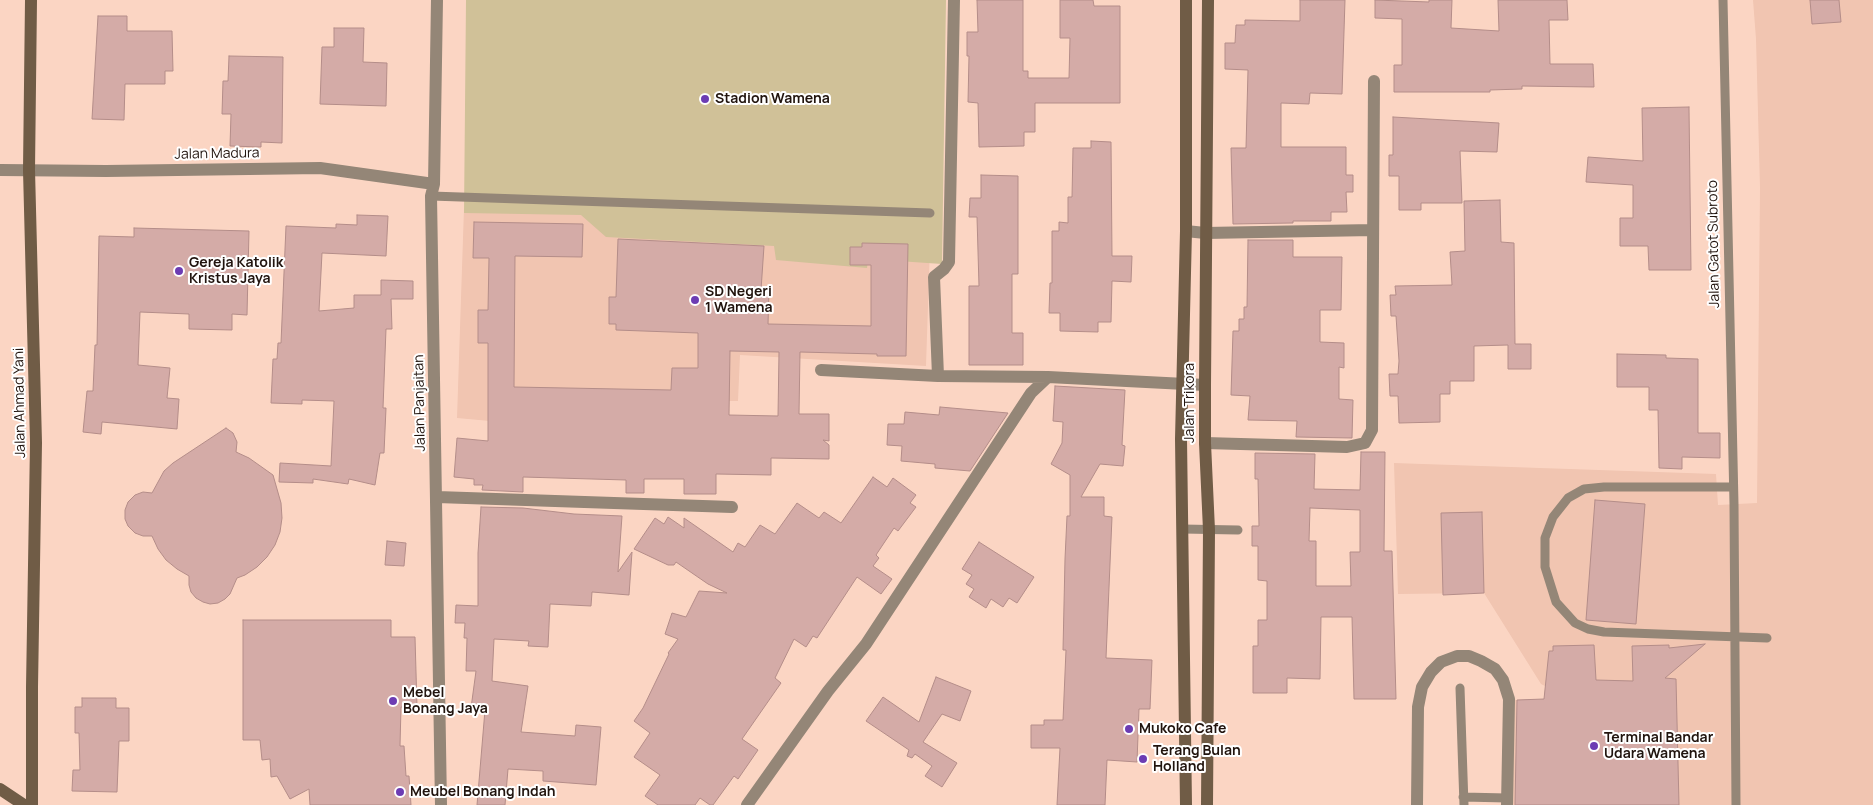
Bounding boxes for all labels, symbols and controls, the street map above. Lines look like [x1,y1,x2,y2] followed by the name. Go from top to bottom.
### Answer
[715,91,830,107] place label: Stadion Wamena
[699,93,711,105] marker: Stadion Wamena
[174,145,260,163] street label: Jalan Madura
[1704,180,1724,308] street label: Jalan Gatot Subroto
[189,255,283,288] place label: Gereja Katolik Kristus Jaya
[173,265,185,277] marker: Gereja Katolik Kristus Jaya
[705,284,773,316] place label: SD Negeri 1 Wamena
[689,294,701,306] marker: SD Negeri 1 Wamena
[11,348,29,458] street label: Jalan Ahmad Yani
[411,354,429,452] street label: Jalan Panjaitan
[1182,363,1198,443] street label: Jalan Trikora
[403,685,488,718] place label: Mebel Bonang Jaya
[387,695,399,707] marker: Mebel Bonang Jaya
[1139,721,1226,737] place label: Mukoko Cafe
[1123,723,1135,735] marker: Mukoko Cafe
[1604,730,1713,762] place label: Terminal Bandar Udara Wamena
[1588,740,1600,752] marker: Terminal Bandar Udara Wamena
[1153,743,1241,776] place label: Terang Bulan Holland
[1137,753,1149,765] marker: Terang Bulan Holland
[410,784,555,800] place label: Meubel Bonang Indah
[394,786,406,798] marker: Meubel Bonang Indah

